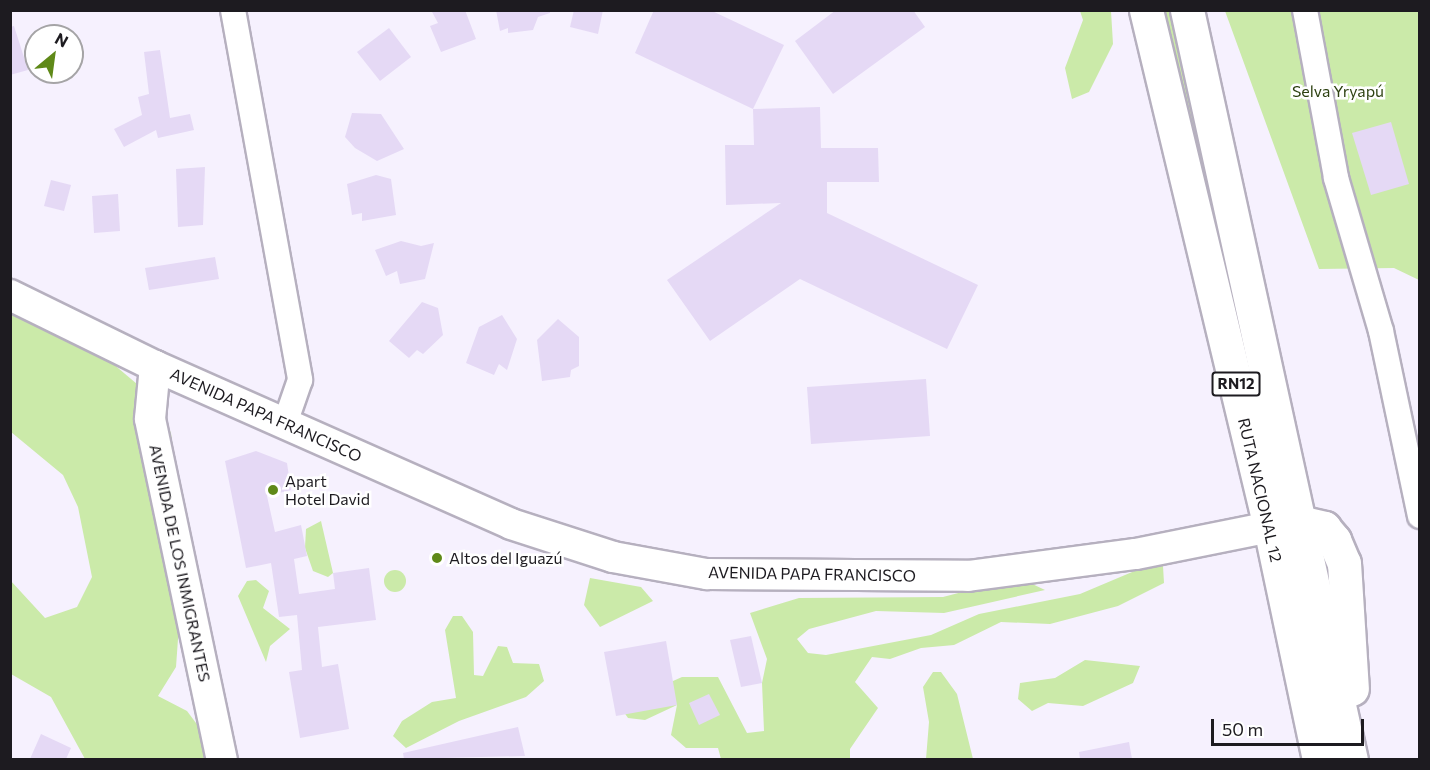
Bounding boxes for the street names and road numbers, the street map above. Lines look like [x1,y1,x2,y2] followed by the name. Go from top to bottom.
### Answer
[167,364,365,466] street label: AVENIDA PAPA FRANCISCO
[1210,372,1262,396] road number: RN12
[1234,416,1286,564] street label: RUTA NACIONAL 12
[145,443,215,683] street label: AVENIDA DE LOS INMIGRANTES
[708,563,916,585] street label: AVENIDA PAPA FRANCISCO

